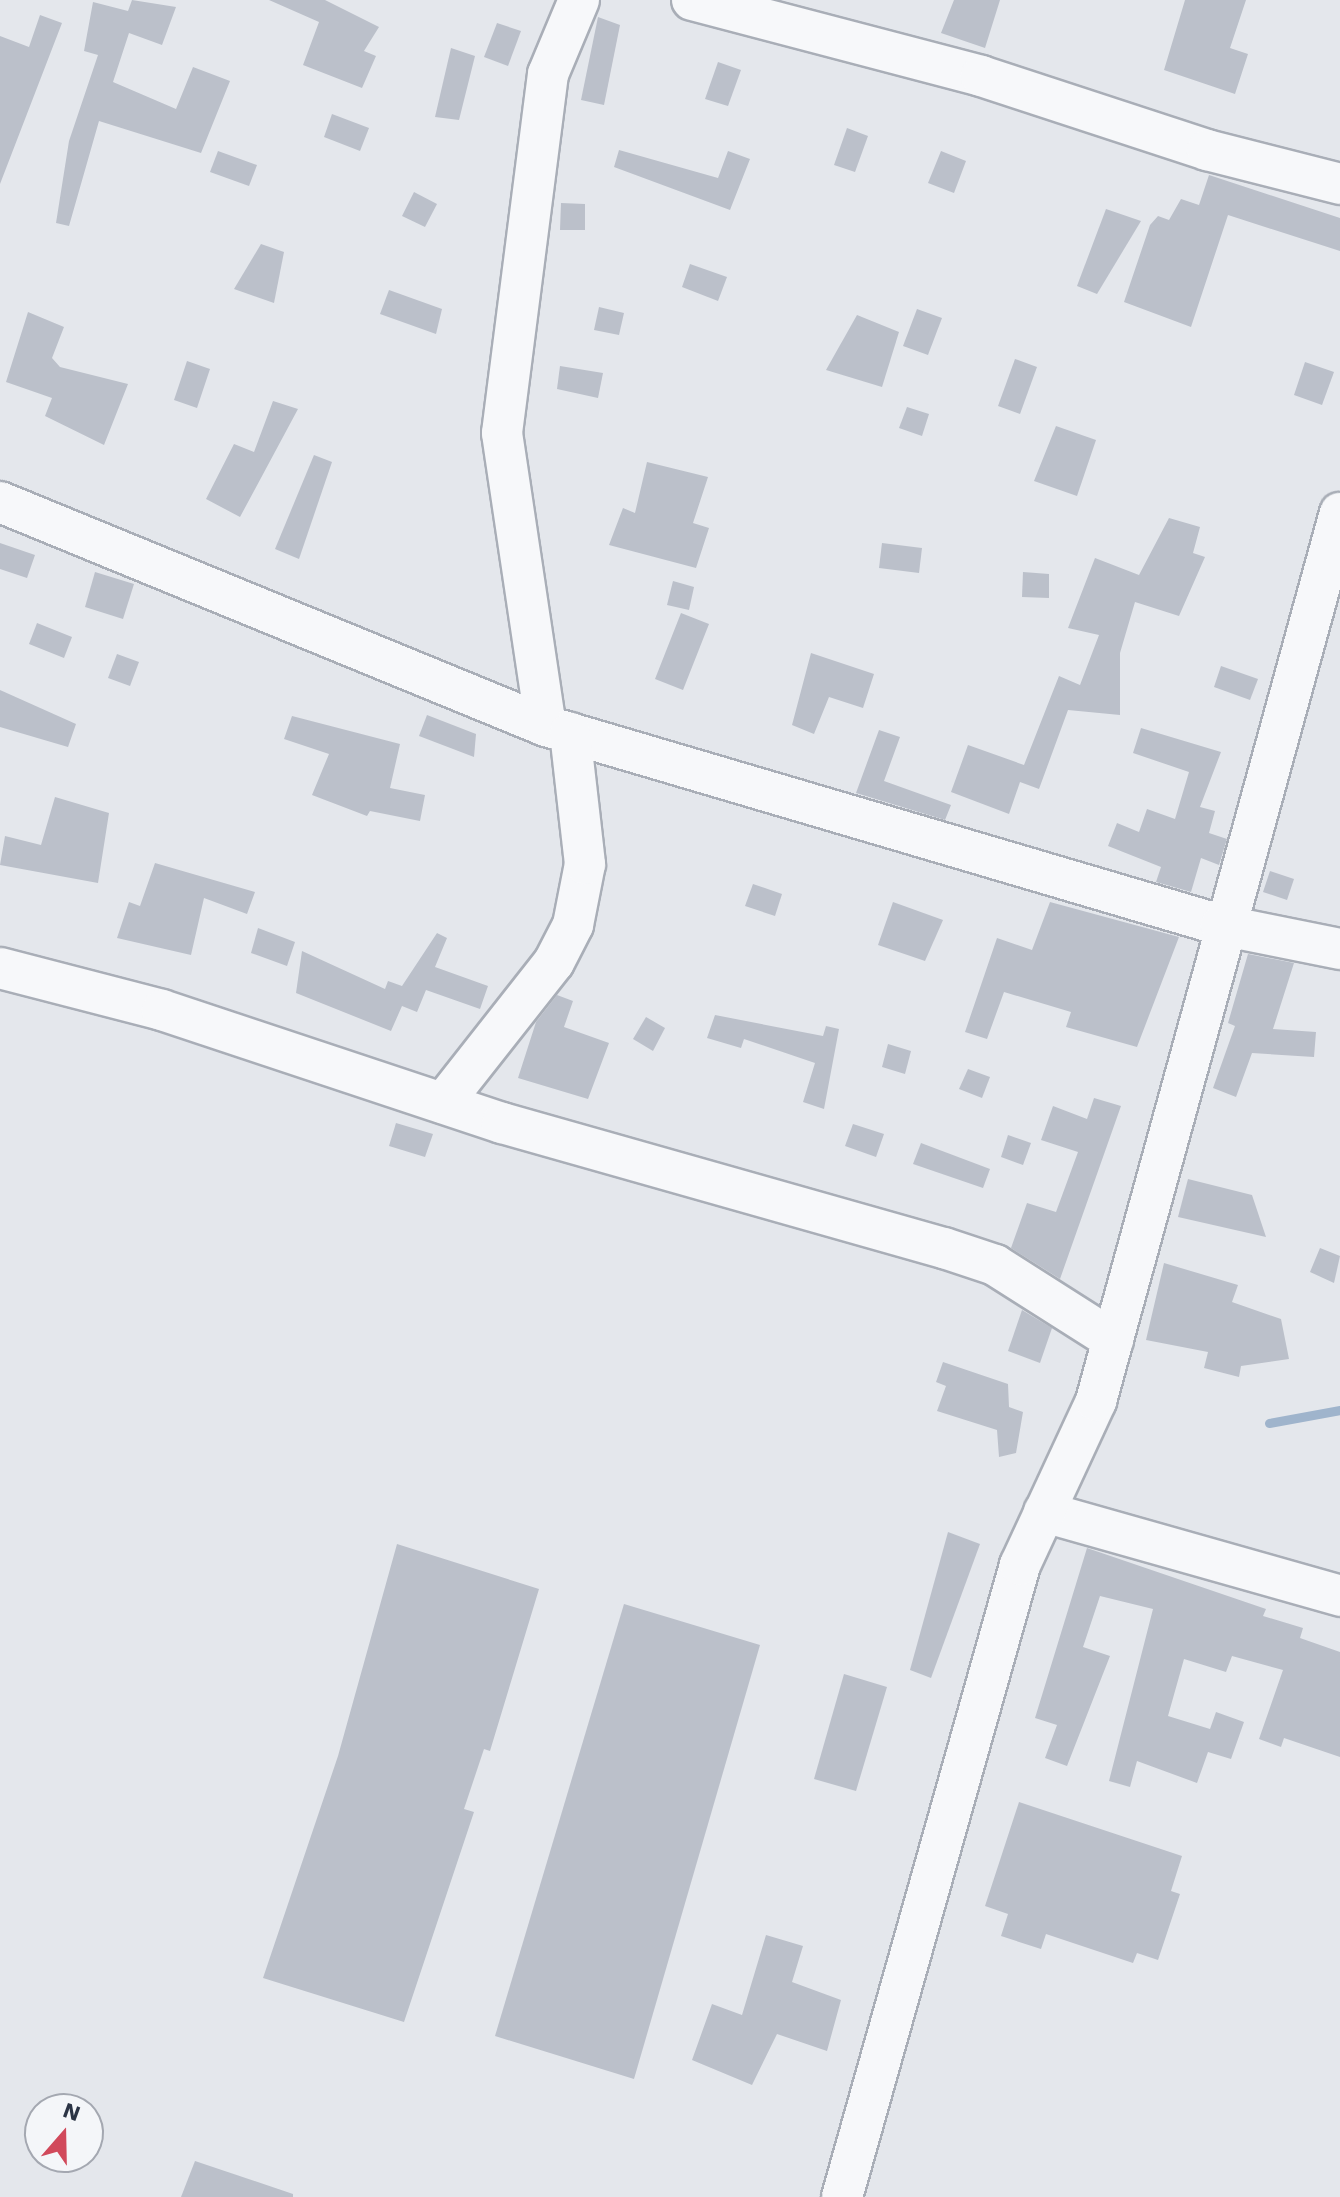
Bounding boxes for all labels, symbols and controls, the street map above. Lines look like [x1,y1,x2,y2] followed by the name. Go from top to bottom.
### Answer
[24,2093,104,2173] north arrow
[60,2097,84,2126] text: N

